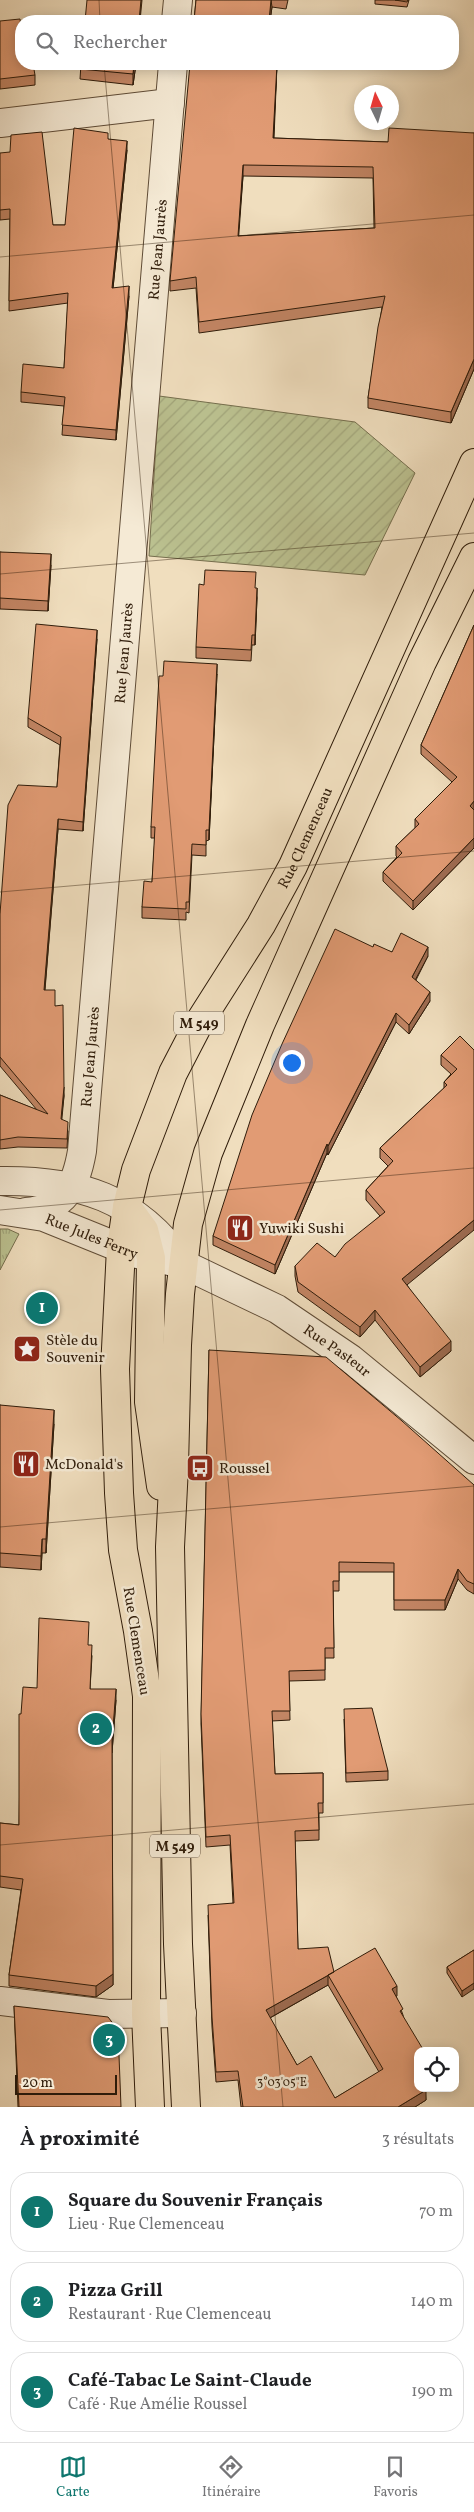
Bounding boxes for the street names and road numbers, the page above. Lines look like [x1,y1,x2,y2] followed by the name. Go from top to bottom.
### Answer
[144,198,174,301] street label: Rue Jean Jaurès
[110,602,140,705] street label: Rue Jean Jaurès
[274,784,339,893] street label: Rue Clemenceau
[77,1006,106,1108] street label: Rue Jean Jaurès
[174,1011,224,1034] road number: M 549
[41,1209,140,1266] street label: Rue Jules Ferry
[298,1320,374,1383] street label: Rue Pasteur
[117,1586,154,1697] street label: Rue Clemenceau
[150,1834,200,1858] road number: M 549

